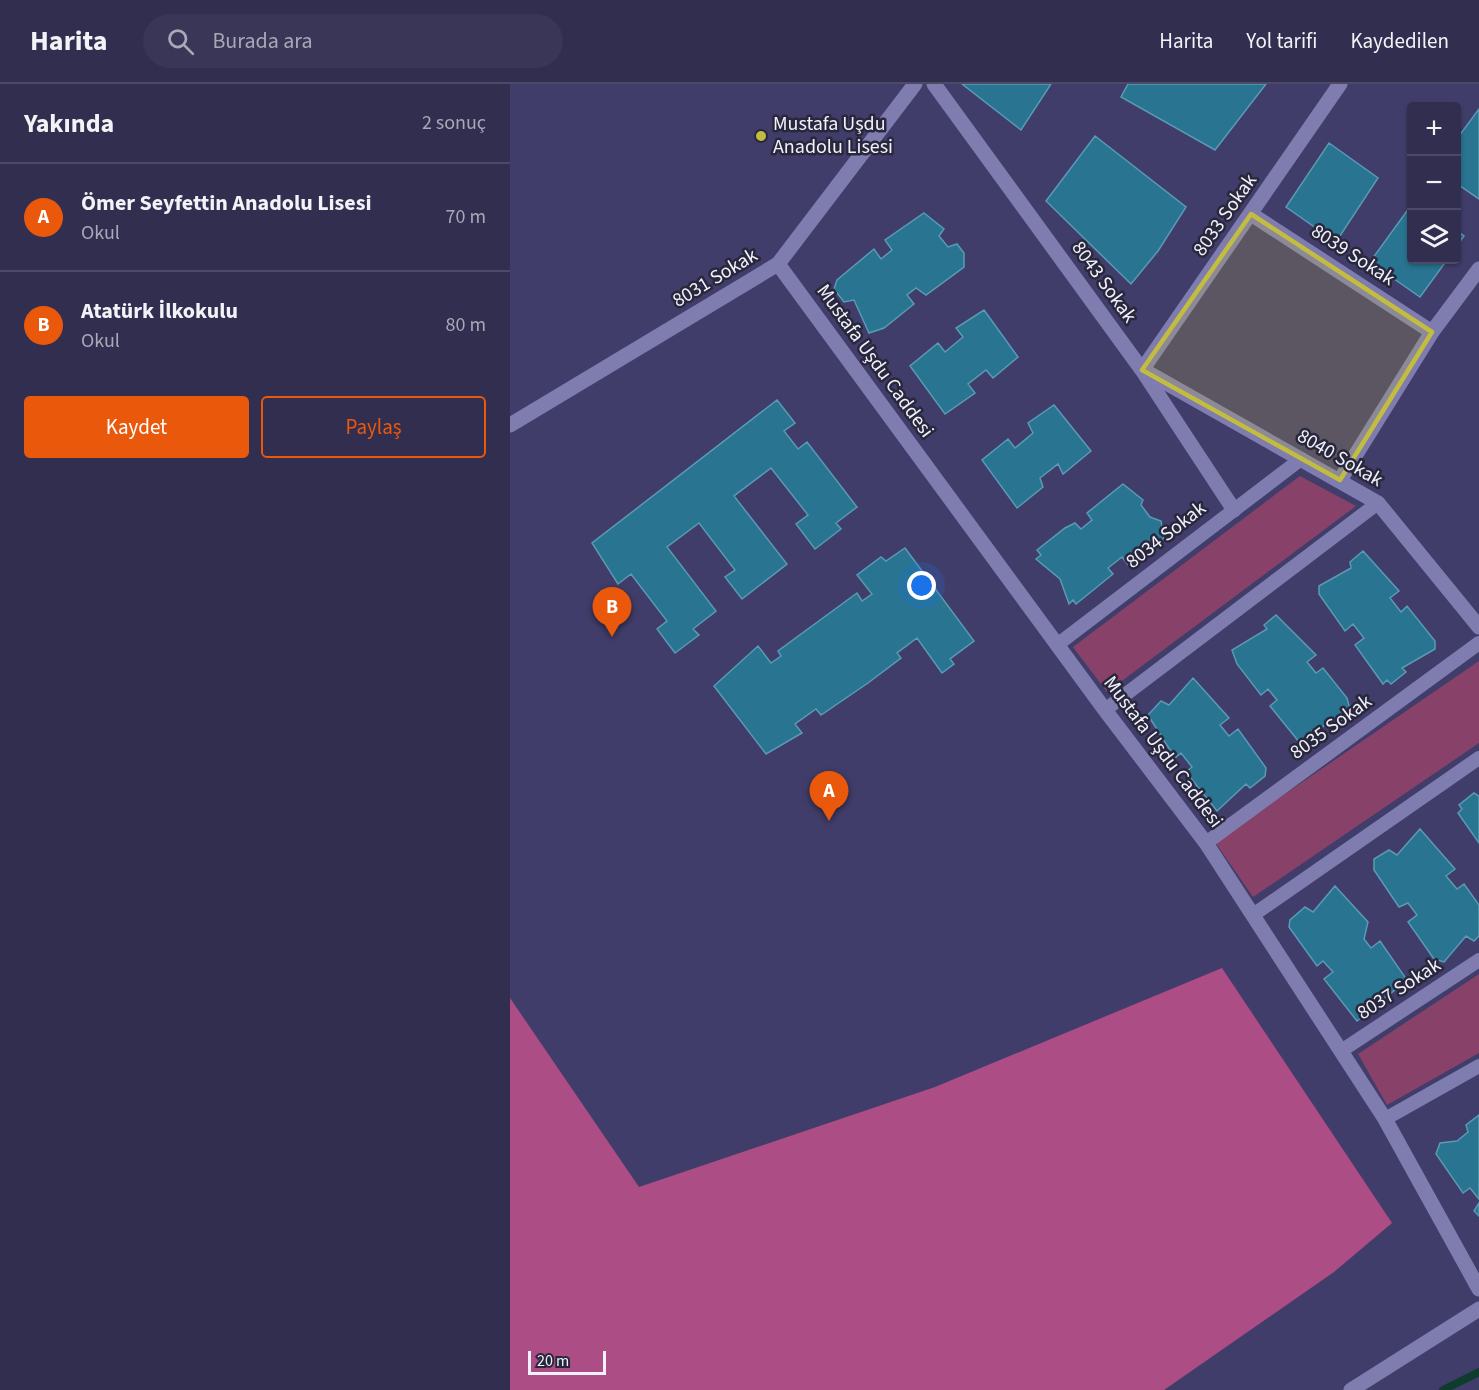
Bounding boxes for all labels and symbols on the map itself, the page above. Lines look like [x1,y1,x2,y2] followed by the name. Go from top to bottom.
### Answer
[773,110,893,161] place label: Mustafa Uşdu Anadolu Lisesi
[754,129,768,143] marker: Mustafa Uşdu Anadolu Lisesi
[1186,168,1264,262] street label: 8033 Sokak
[1306,217,1401,293] street label: 8039 Sokak
[1065,235,1143,329] street label: 8043 Sokak
[667,241,763,314] street label: 8031 Sokak
[810,279,940,443] street label: Mustafa Uşdu Caddesi
[1292,422,1388,494] street label: 8040 Sokak
[1120,495,1212,575] street label: 8034 Sokak
[907,571,936,600] your location
[592,588,632,637] pin: B
[1097,670,1229,834] street label: Mustafa Uşdu Caddesi
[1284,688,1378,766] street label: 8035 Sokak
[810,772,848,821] pin: A
[1352,951,1447,1027] street label: 8037 Sokak
[528,1348,606,1376] scale bar

